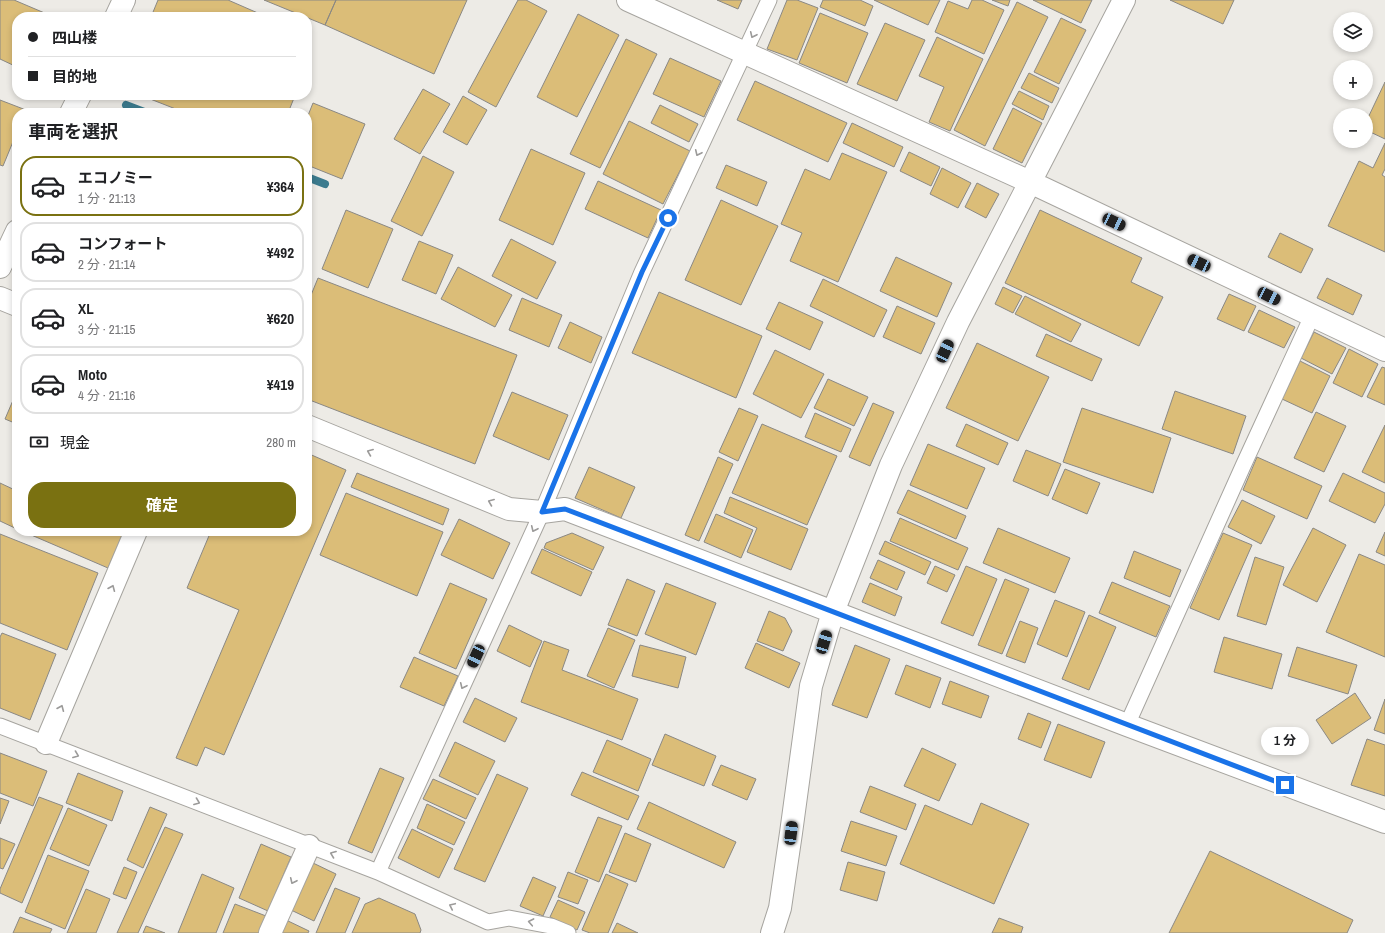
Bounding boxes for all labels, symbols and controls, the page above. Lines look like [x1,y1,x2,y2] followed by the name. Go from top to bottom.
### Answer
[1333,12,1373,148] map controls
[1333,12,1373,52] button: layers
[52,27,97,48] text: 四山楼
[750,31,758,39] one-way arrow
[1333,60,1373,100] button: +
[52,66,97,87] text: 目的地
[1333,108,1373,148] button: −
[28,119,118,144] text: 車両を選択
[695,149,703,157] one-way arrow
[78,167,153,188] text: エコノミー
[30,168,66,204] icon: car
[267,176,294,197] text: ¥364
[78,190,135,207] text: 1 分 · 21:13
[659,209,677,227] route start
[1101,211,1127,233] car
[78,233,168,254] text: コンフォート
[30,234,66,270] icon: car
[267,242,294,263] text: ¥492
[1186,252,1212,274] car
[78,256,135,273] text: 2 分 · 21:14
[1256,285,1282,307] car
[78,298,94,319] text: XL
[30,300,66,336] icon: car
[267,308,294,329] text: ¥620
[78,321,135,338] text: 3 分 · 21:15
[934,338,956,364] car
[78,364,107,385] text: Moto
[30,366,66,402] icon: car
[267,374,294,395] text: ¥419
[78,387,135,404] text: 4 分 · 21:16
[28,431,50,453] icon: cash
[60,432,90,453] text: 現金
[266,434,296,451] text: 280 m
[367,449,374,457] one-way arrow
[28,482,296,528] button: 確定
[487,498,494,506] one-way arrow
[531,526,539,533] one-way arrow
[107,584,115,591] one-way arrow
[815,629,833,655] car
[465,643,487,669] car
[460,681,468,689] one-way arrow
[57,704,65,711] one-way arrow
[1261,727,1309,755] callout: 1 分
[1274,732,1296,749] text: 1 分
[72,750,79,758] one-way arrow
[1276,776,1294,794] route end
[193,797,200,805] one-way arrow
[784,820,798,846] car
[329,851,336,859] one-way arrow
[290,877,298,884] one-way arrow
[449,903,456,911] one-way arrow
[528,918,534,927] one-way arrow

